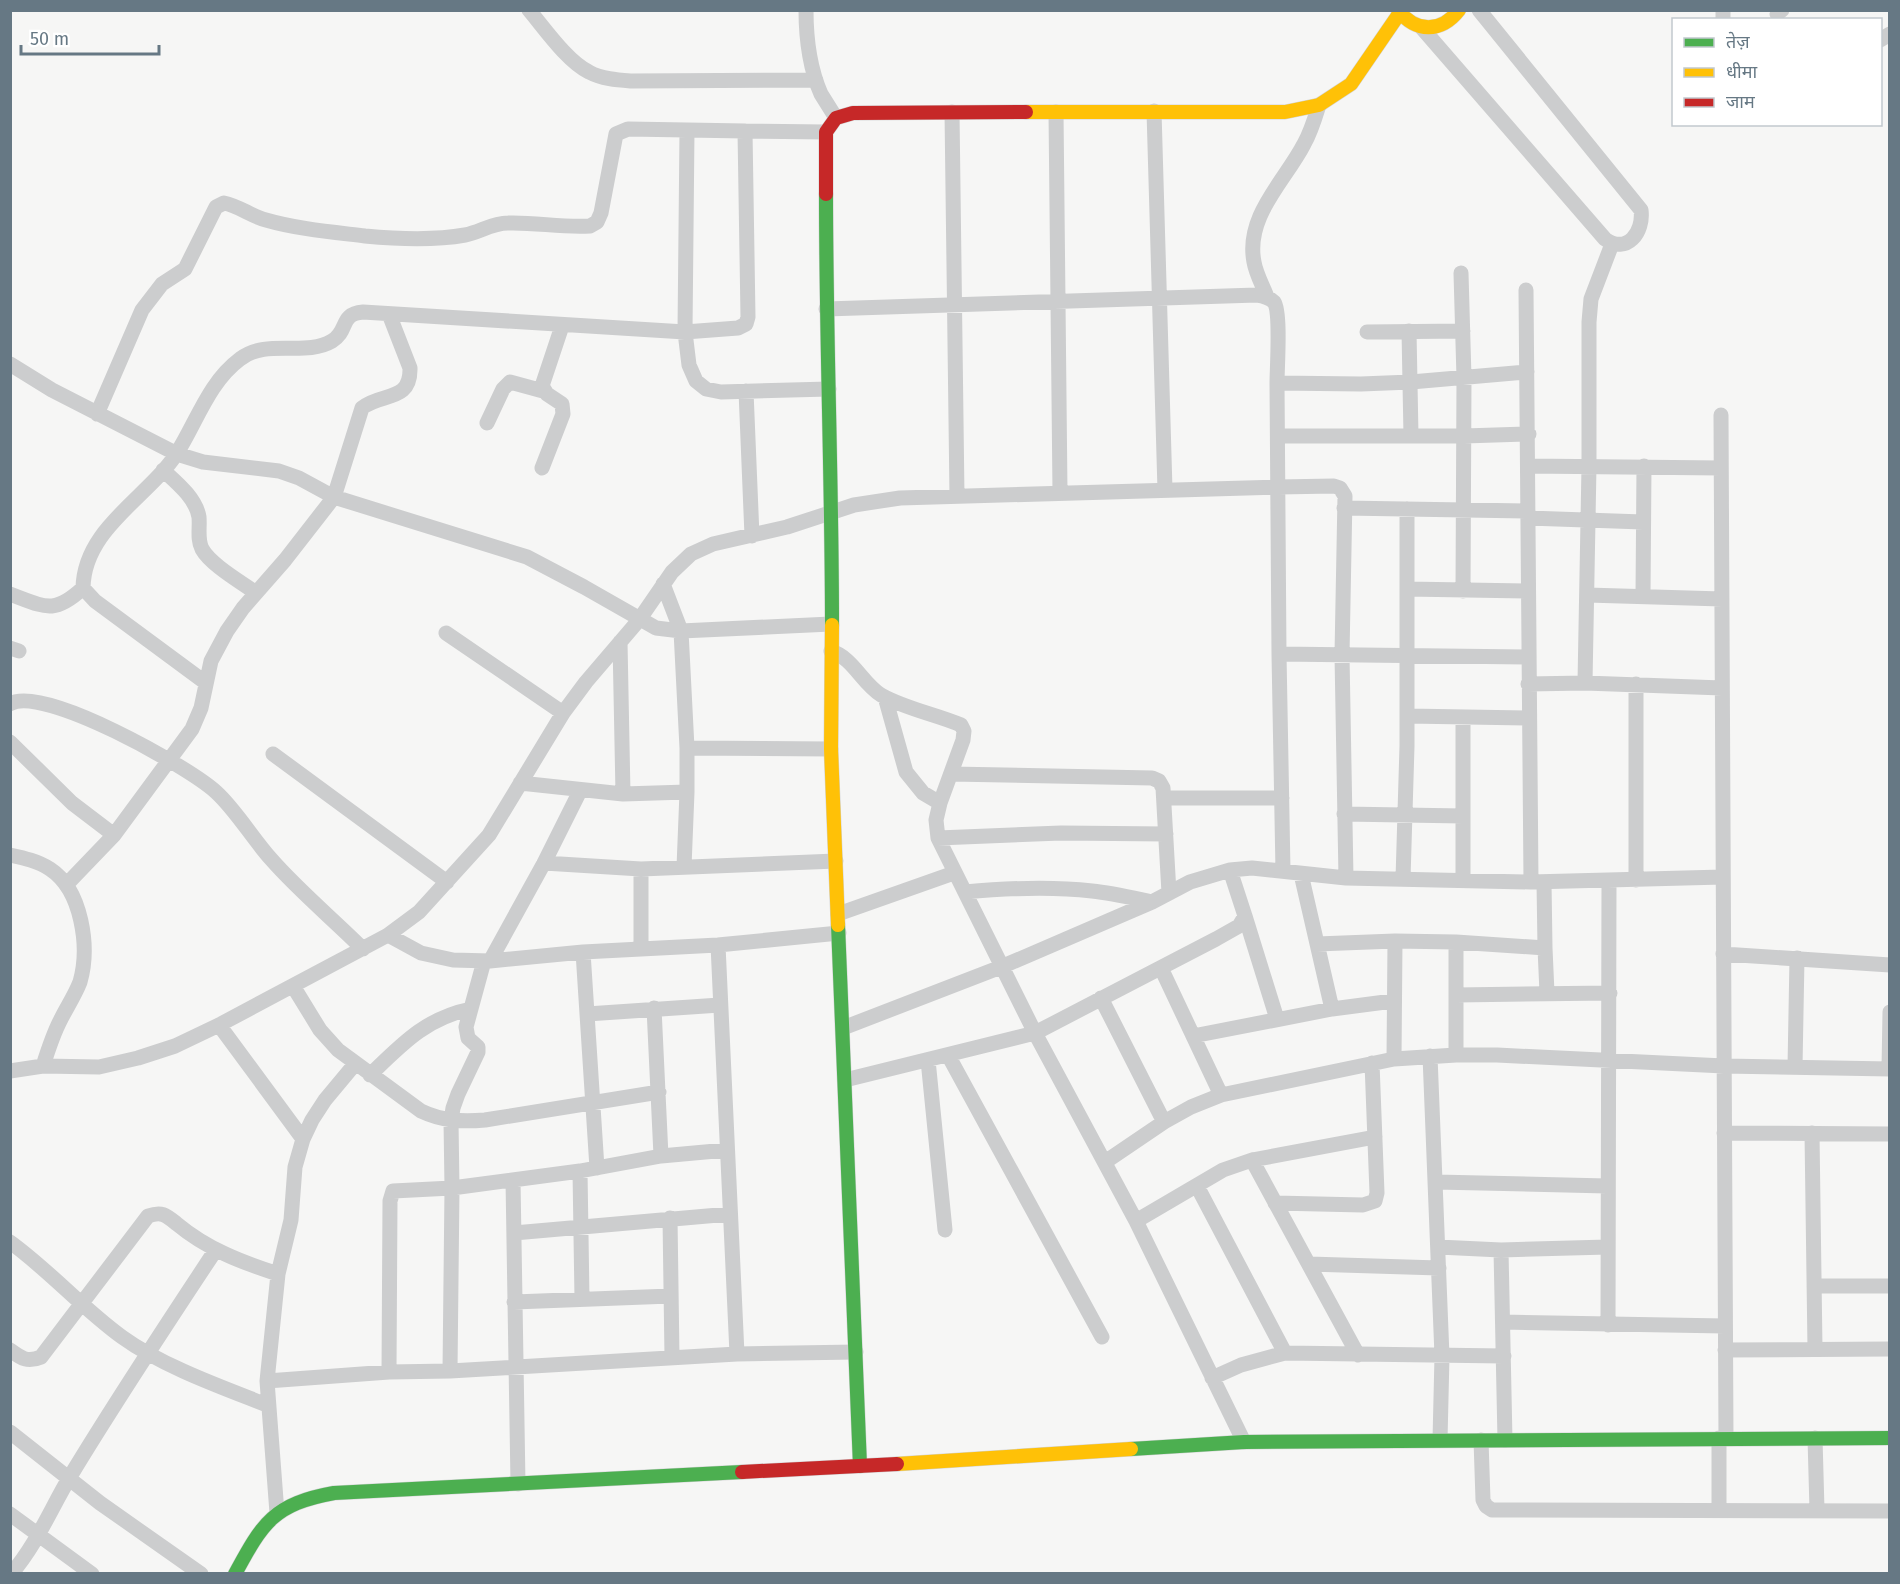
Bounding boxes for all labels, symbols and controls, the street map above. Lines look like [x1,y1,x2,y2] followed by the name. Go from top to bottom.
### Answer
[21,18,159,56] scale bar
[1672,18,1882,126] legend
[30,28,69,50] text: 50 m
[1726,31,1750,53] text: तेज़
[1726,61,1757,83] text: धीमा
[1726,91,1756,113] text: जाम

